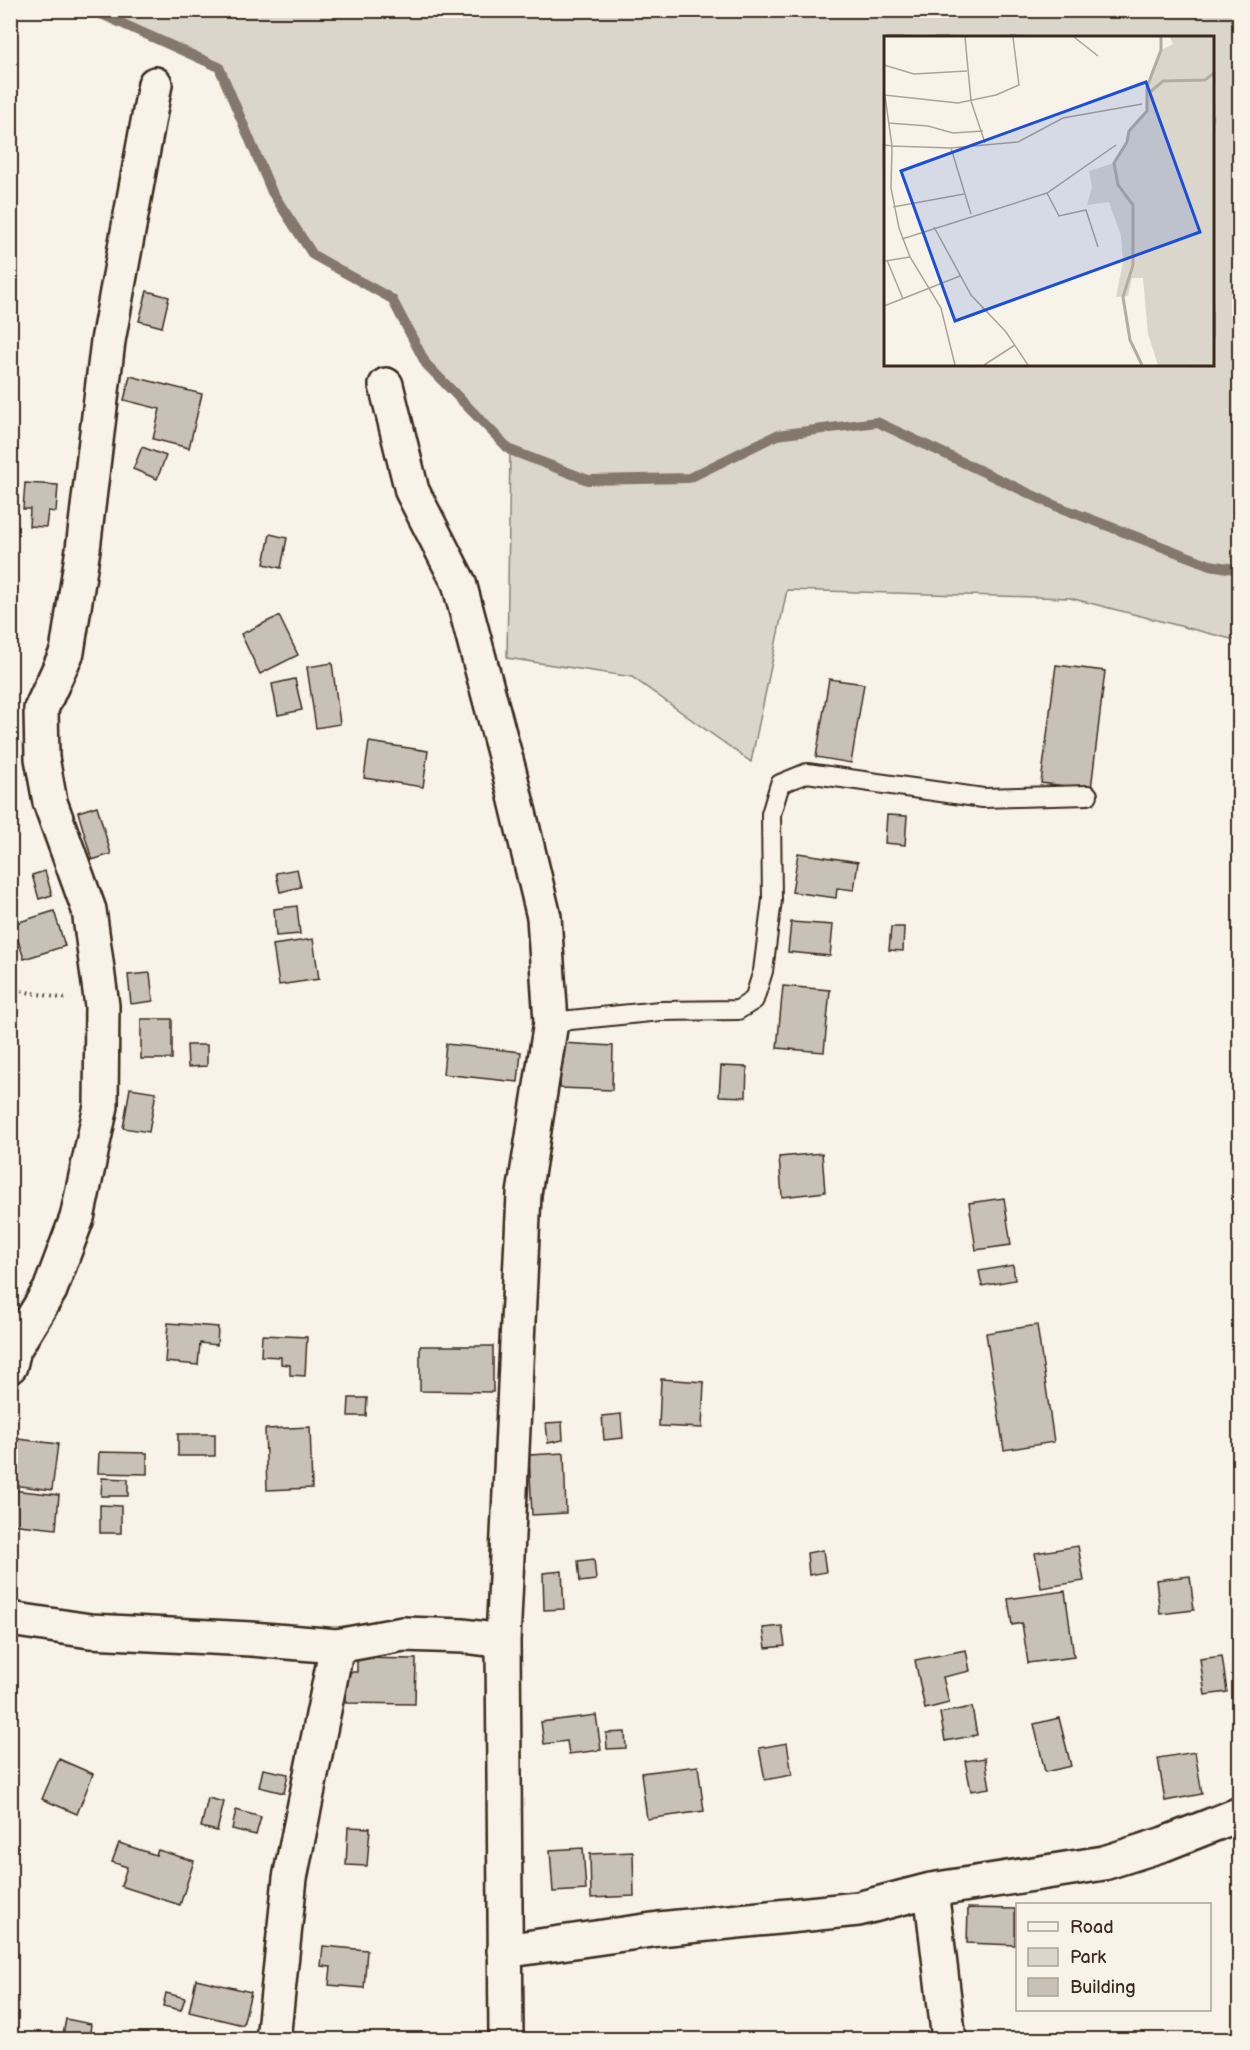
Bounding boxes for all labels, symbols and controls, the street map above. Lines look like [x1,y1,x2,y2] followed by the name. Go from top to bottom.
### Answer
[884,36,1214,366] inset map
[1016,1903,1211,2011] legend
[1070,1917,1114,1938] text: Road
[1070,1947,1106,1968] text: Park
[1070,1977,1136,1998] text: Building

